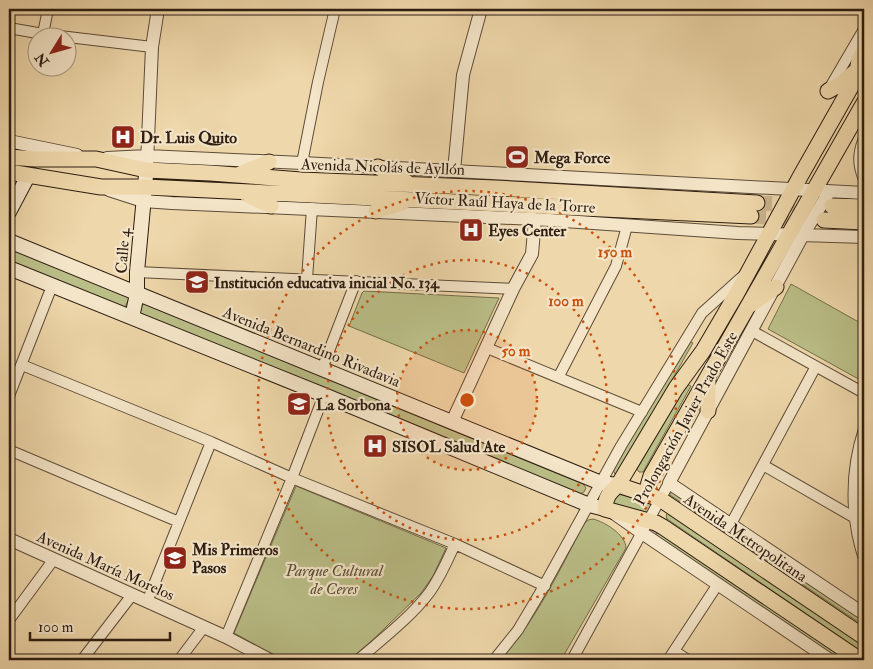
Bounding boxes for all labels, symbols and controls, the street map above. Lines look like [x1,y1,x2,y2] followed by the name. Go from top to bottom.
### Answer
[28,28,78,78] north arrow
[31,49,53,70] text: N
[110,124,136,150] hospital icon: Dr. Luis Quito
[140,128,237,148] place label: Dr. Luis Quito
[504,144,530,170] sports icon: Mega Force
[533,148,610,169] place label: Mega Force
[300,154,465,180] street label: Avenida Nicolás de Ayllón
[414,188,596,218] street label: Víctor Raúl Haya de la Torre
[458,217,484,243] hospital icon: Eyes Center
[488,221,567,242] place label: Eyes Center
[111,227,135,274] street label: Calle 4
[598,243,632,262] text: 150 m
[184,269,210,295] school or university icon: Institución educativa inicial No. 134
[214,273,440,293] place label: Institución educativa inicial No. 134
[548,292,584,311] text: 100 m
[219,302,404,392] street label: Avenida Bernardino Rivadavia
[630,328,743,510] street label: Prolongación Javier Prado Este
[502,342,531,361] text: 50 m
[286,391,312,417] school or university icon: La Sorbona
[458,391,476,409] centre of rings
[316,395,391,415] place label: La Sorbona
[362,433,388,459] hospital icon: SISOL Salud Ate
[392,437,505,457] place label: SISOL Salud Ate
[678,489,811,588] street label: Avenida Metropolitana
[33,526,177,605] street label: Avenida María Morelos
[191,540,279,578] place label: Mis Primeros Pasos
[162,545,188,571] school or university icon: Mis Primeros Pasos
[284,561,384,599] park label: Parque Cultural de Ceres
[30,609,170,641] scale bar
[38,618,74,637] text: 100 m

